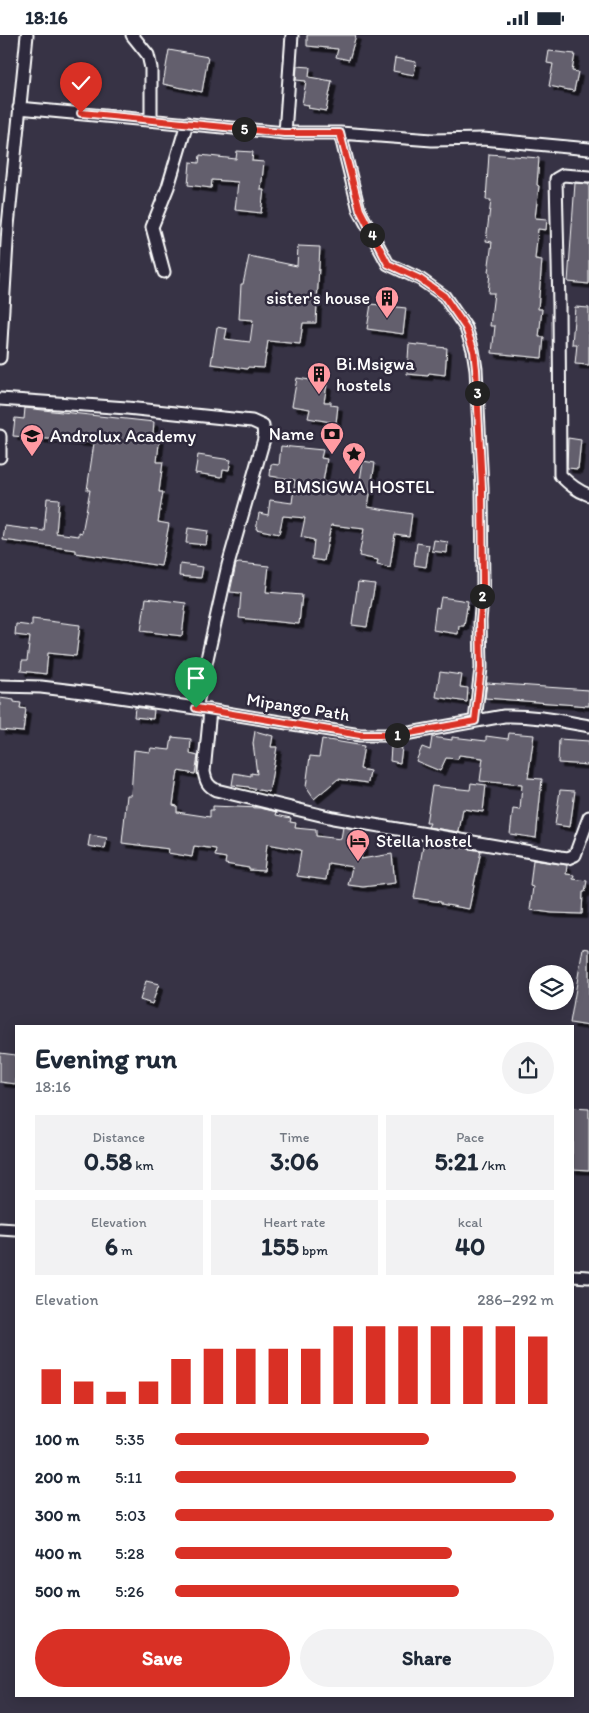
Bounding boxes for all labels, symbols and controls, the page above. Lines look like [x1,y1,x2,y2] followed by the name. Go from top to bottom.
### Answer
[25,6,68,29] text: 18:16
[60,62,102,113] pin
[67,69,95,97] icon: check
[232,117,256,141] pin: 5
[241,121,248,138] text: 5
[360,223,384,247] pin: 4
[368,227,377,244] text: 4
[374,285,400,319] building icon: sister's house
[266,287,370,309] place label: sister's house
[336,353,415,396] place label: Bi.Msigwa hostels
[306,361,332,395] building icon: Bi.Msigwa hostels
[464,381,490,405] pin: 3
[474,385,481,402] text: 3
[319,421,345,455] bank icon: Name
[19,423,45,457] school or university icon: Androlux Academy
[269,423,314,445] place label: Name
[50,425,196,447] place label: Androlux Academy
[341,441,367,475] place icon: BI.MSIGWA HOSTEL
[274,476,434,498] place label: BI.MSIGWA HOSTEL
[470,583,494,609] pin: 2
[479,588,486,605] text: 2
[175,657,217,708] pin
[182,664,210,692] icon: arrive
[245,688,351,726] street label: Mipango Path
[384,723,410,747] pin: 1
[394,727,401,744] text: 1
[345,828,371,862] hotel icon: Stella hostel
[376,830,472,852] place label: Stella hostel
[529,965,574,1010] map controls
[529,965,574,1010] button: layers
[35,1041,177,1075] text: Evening run
[502,1042,554,1094] button: share
[35,1077,71,1096] text: 18:16
[93,1129,145,1146] text: Distance
[280,1129,309,1146] text: Time
[456,1129,484,1146] text: Pace
[84,1146,132,1176] text: 0.58
[270,1146,319,1176] text: 3:06
[434,1146,478,1176] text: 5:21
[132,1157,154,1174] text: km
[478,1157,506,1174] text: /km
[91,1214,147,1231] text: Elevation
[264,1214,325,1231] text: Heart rate
[458,1214,483,1231] text: kcal
[105,1231,118,1261] text: 6
[261,1231,299,1261] text: 155
[455,1231,485,1261] text: 40
[118,1242,133,1259] text: m
[299,1242,328,1259] text: bpm
[35,1290,99,1309] text: Elevation
[477,1290,554,1309] text: 286–292 m
[35,1430,79,1449] text: 100 m
[115,1430,144,1449] text: 5:35
[35,1468,80,1487] text: 200 m
[115,1468,142,1487] text: 5:11
[35,1506,81,1525] text: 300 m
[115,1506,146,1525] text: 5:03
[35,1544,81,1563] text: 400 m
[115,1544,145,1563] text: 5:28
[35,1582,80,1601] text: 500 m
[115,1582,144,1601] text: 5:26
[35,1629,290,1687] button: Save
[300,1629,554,1687] button: Share

